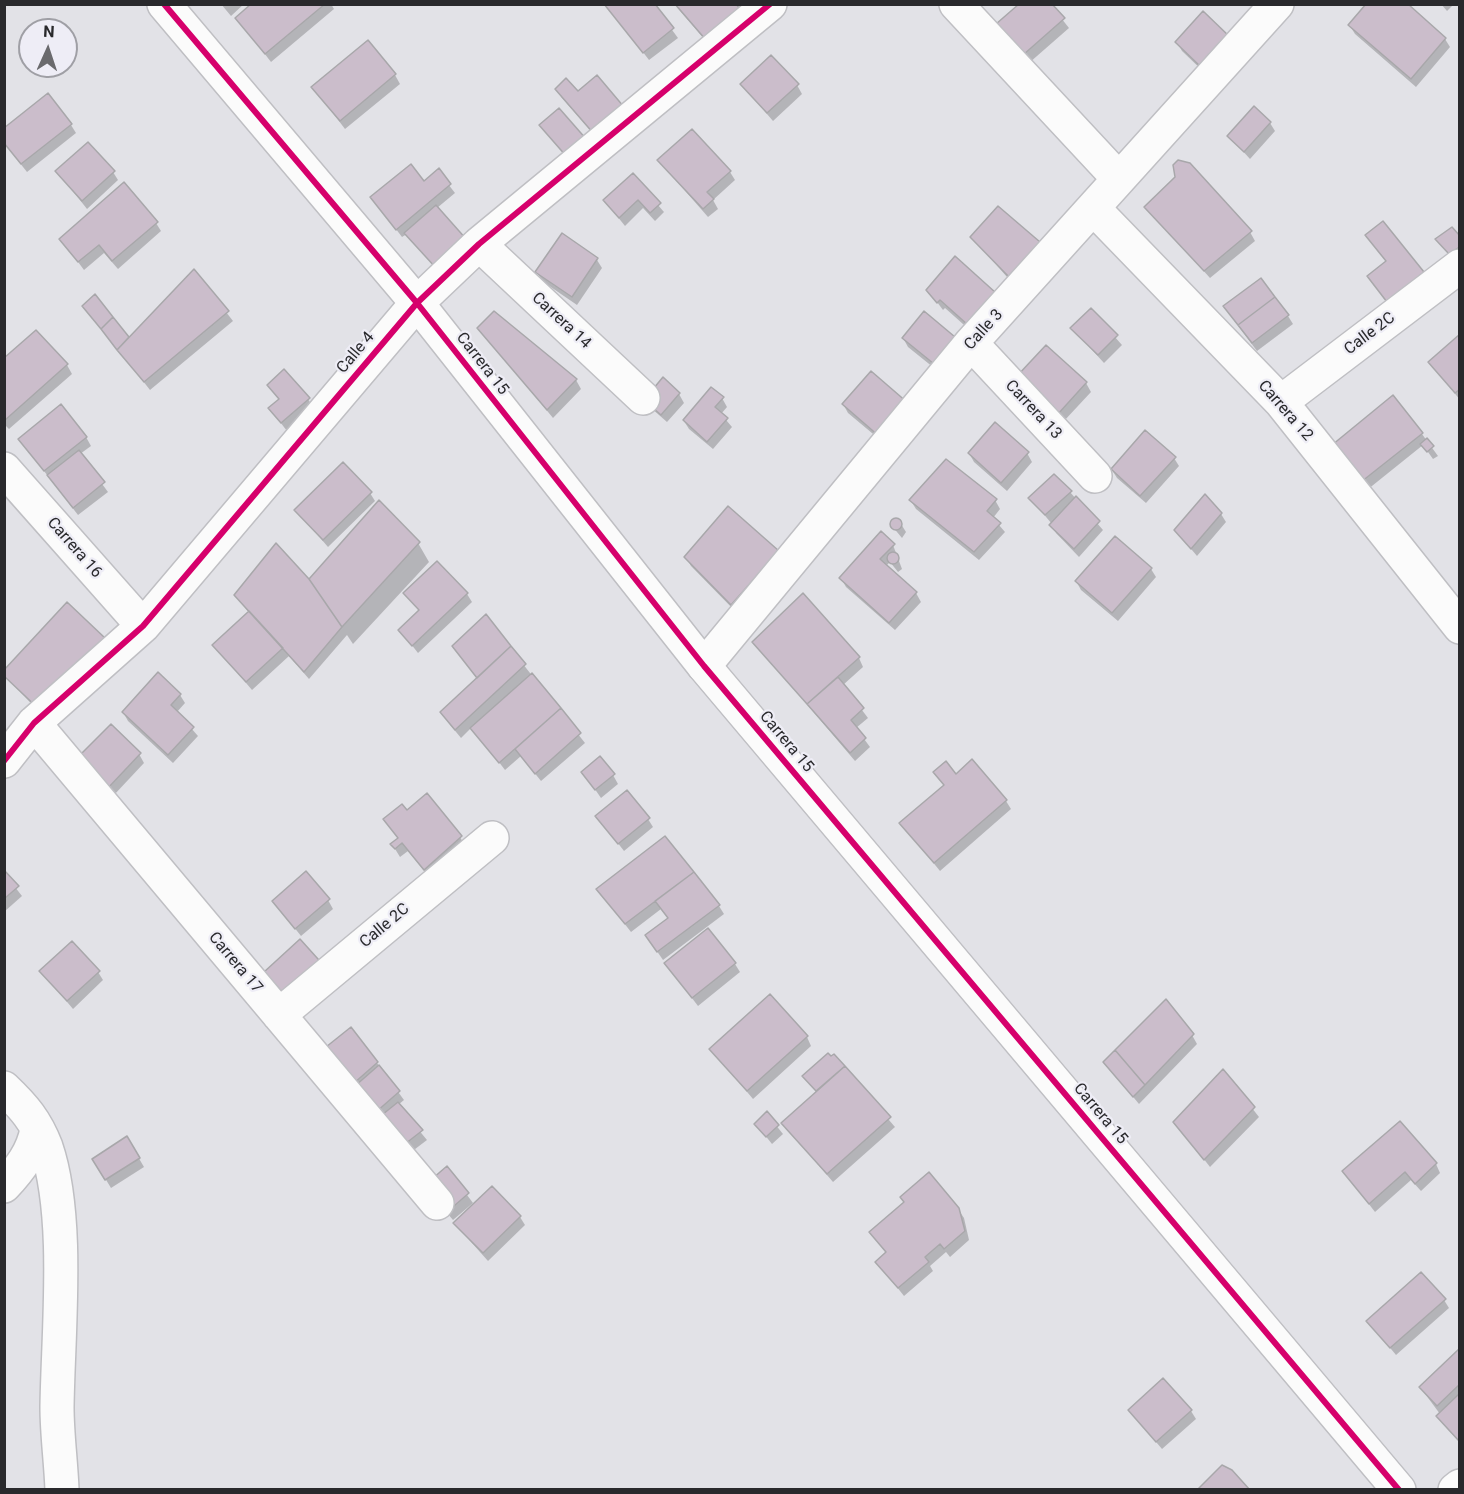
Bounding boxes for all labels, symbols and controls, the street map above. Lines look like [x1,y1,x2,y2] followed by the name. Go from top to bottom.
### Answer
[18,18,78,78] north arrow
[43,22,55,41] text: N
[527,289,595,353] street label: Carrera 14
[961,306,1007,354] street label: Calle 3
[1341,309,1399,359] street label: Calle 2C
[333,328,379,378] street label: Calle 4
[452,329,512,399] street label: Carrera 15
[1001,376,1065,444] street label: Carrera 13
[1253,377,1317,445] street label: Carrera 12
[42,514,106,582] street label: Carrera 16
[755,707,817,777] street label: Carrera 15
[356,900,414,952] street label: Calle 2C
[204,928,266,998] street label: Carrera 17
[1069,1079,1131,1149] street label: Carrera 15

